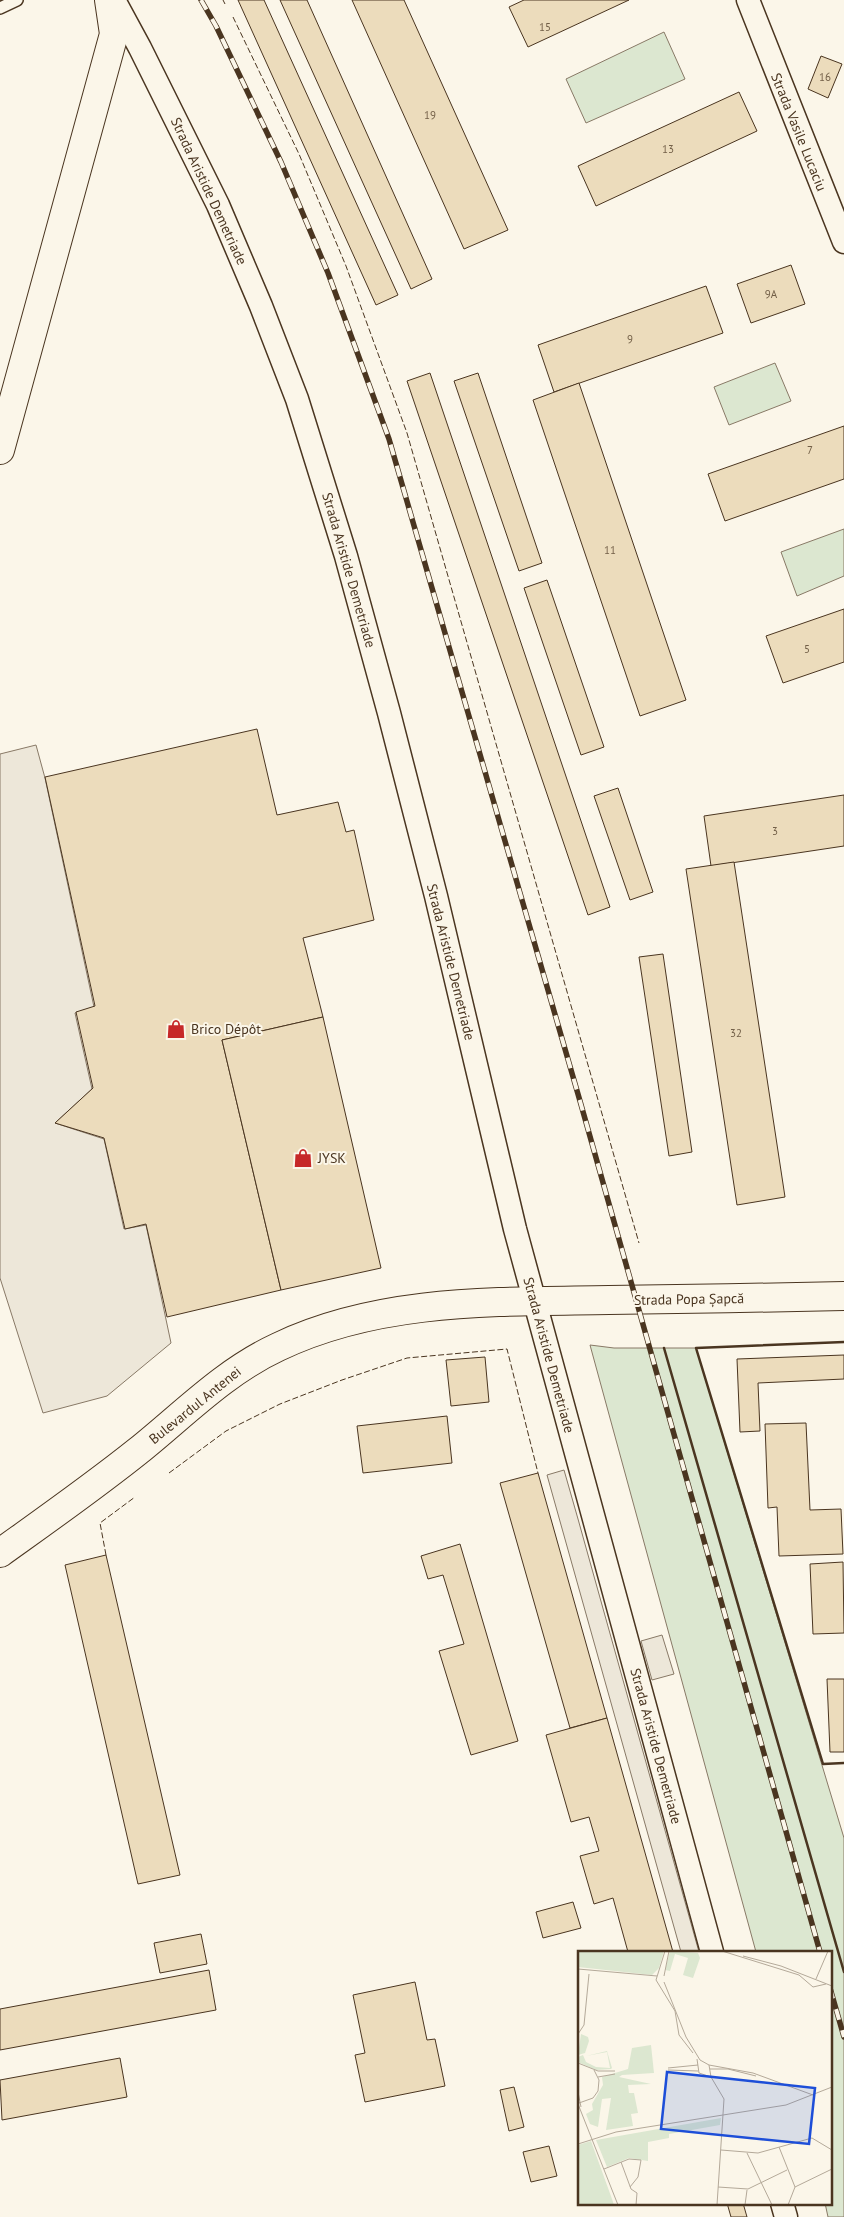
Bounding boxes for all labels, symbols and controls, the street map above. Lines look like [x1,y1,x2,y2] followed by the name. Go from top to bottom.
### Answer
[539,20,551,34] house number: 15
[767,70,831,194] street label: Strada Vasile Lucaciu
[819,70,831,84] house number: 16
[424,108,436,122] house number: 19
[167,114,251,268] street label: Strada Aristide Demetriade
[662,142,674,156] house number: 13
[765,287,778,301] house number: 9A
[627,332,633,346] house number: 9
[807,443,813,457] house number: 7
[318,490,380,650] street label: Strada Aristide Demetriade
[604,543,616,557] house number: 11
[804,642,810,656] house number: 5
[772,824,778,838] house number: 3
[423,882,479,1042] street label: Strada Aristide Demetriade
[165,1018,187,1040] shop icon: Brico Dépôt
[191,1020,261,1038] place label: Brico Dépôt
[730,1026,742,1040] house number: 32
[292,1147,314,1169] shop icon: JYSK
[317,1149,346,1167] place label: JYSK
[520,1275,578,1435] street label: Strada Aristide Demetriade
[634,1289,744,1309] street label: Strada Popa Șapcă
[145,1362,245,1448] street label: Bulevardul Antenei
[627,1666,685,1826] street label: Strada Aristide Demetriade
[578,1951,832,2204] inset map

